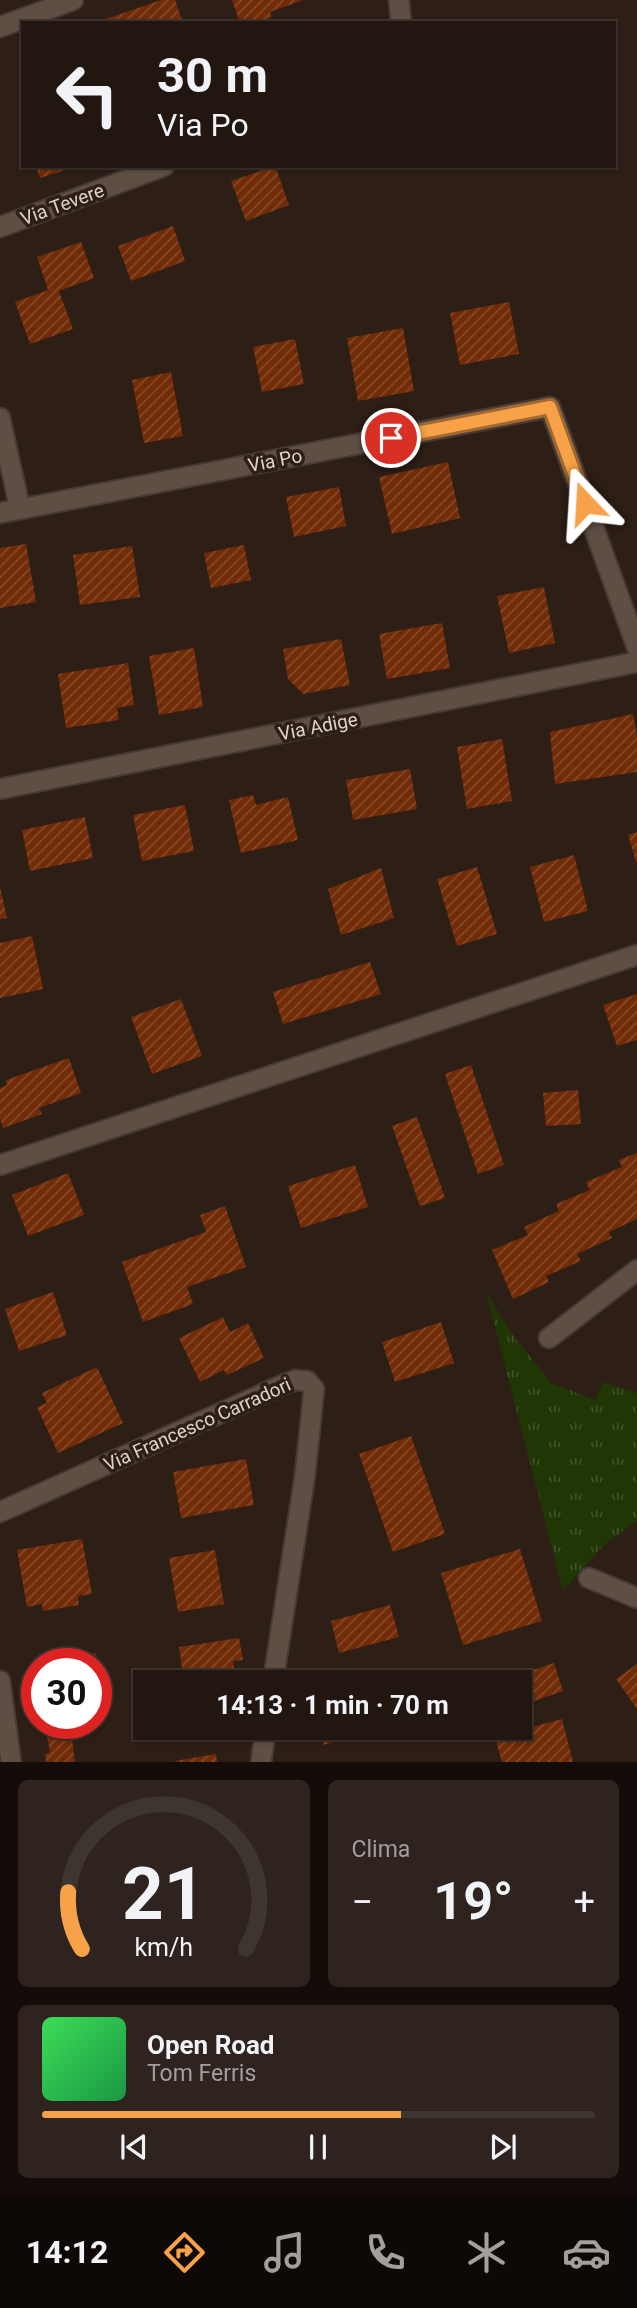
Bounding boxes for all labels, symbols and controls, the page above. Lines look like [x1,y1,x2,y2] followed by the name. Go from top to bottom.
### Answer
[157,47,268,104] text: 30 m
[42,49,133,140] icon: left
[157,106,249,144] text: Via Po
[17,179,107,230] street label: Via Tevere
[361,408,421,468] pin
[372,419,410,457] icon: arrive
[246,444,304,477] street label: Via Po
[548,466,622,540] position arrow
[277,708,360,745] street label: Via Adige
[100,1373,294,1476] street label: Via Francesco Carradori
[21,1648,112,1739] speed limit sign: 30
[216,1690,449,1720] text: 14:13 · 1 min · 70 m
[352,1836,410,1863] text: Clima
[122,1852,206,1938] text: 21
[433,1871,513,1932] text: 19°
[352,1880,373,1924] text: −
[573,1880,595,1924] text: +
[134,1933,193,1962] text: km/h
[147,2030,275,2060] text: Open Road
[147,2060,256,2087] text: Tom Ferris
[115,2128,153,2166] icon: previous
[299,2128,337,2166] icon: pause
[484,2128,522,2166] icon: next
[160,2228,209,2277] icon: directions
[260,2228,309,2277] icon: music
[361,2228,410,2277] icon: phone
[462,2228,511,2277] icon: climate
[562,2228,611,2277] icon: car
[26,2233,108,2271] text: 14:12

